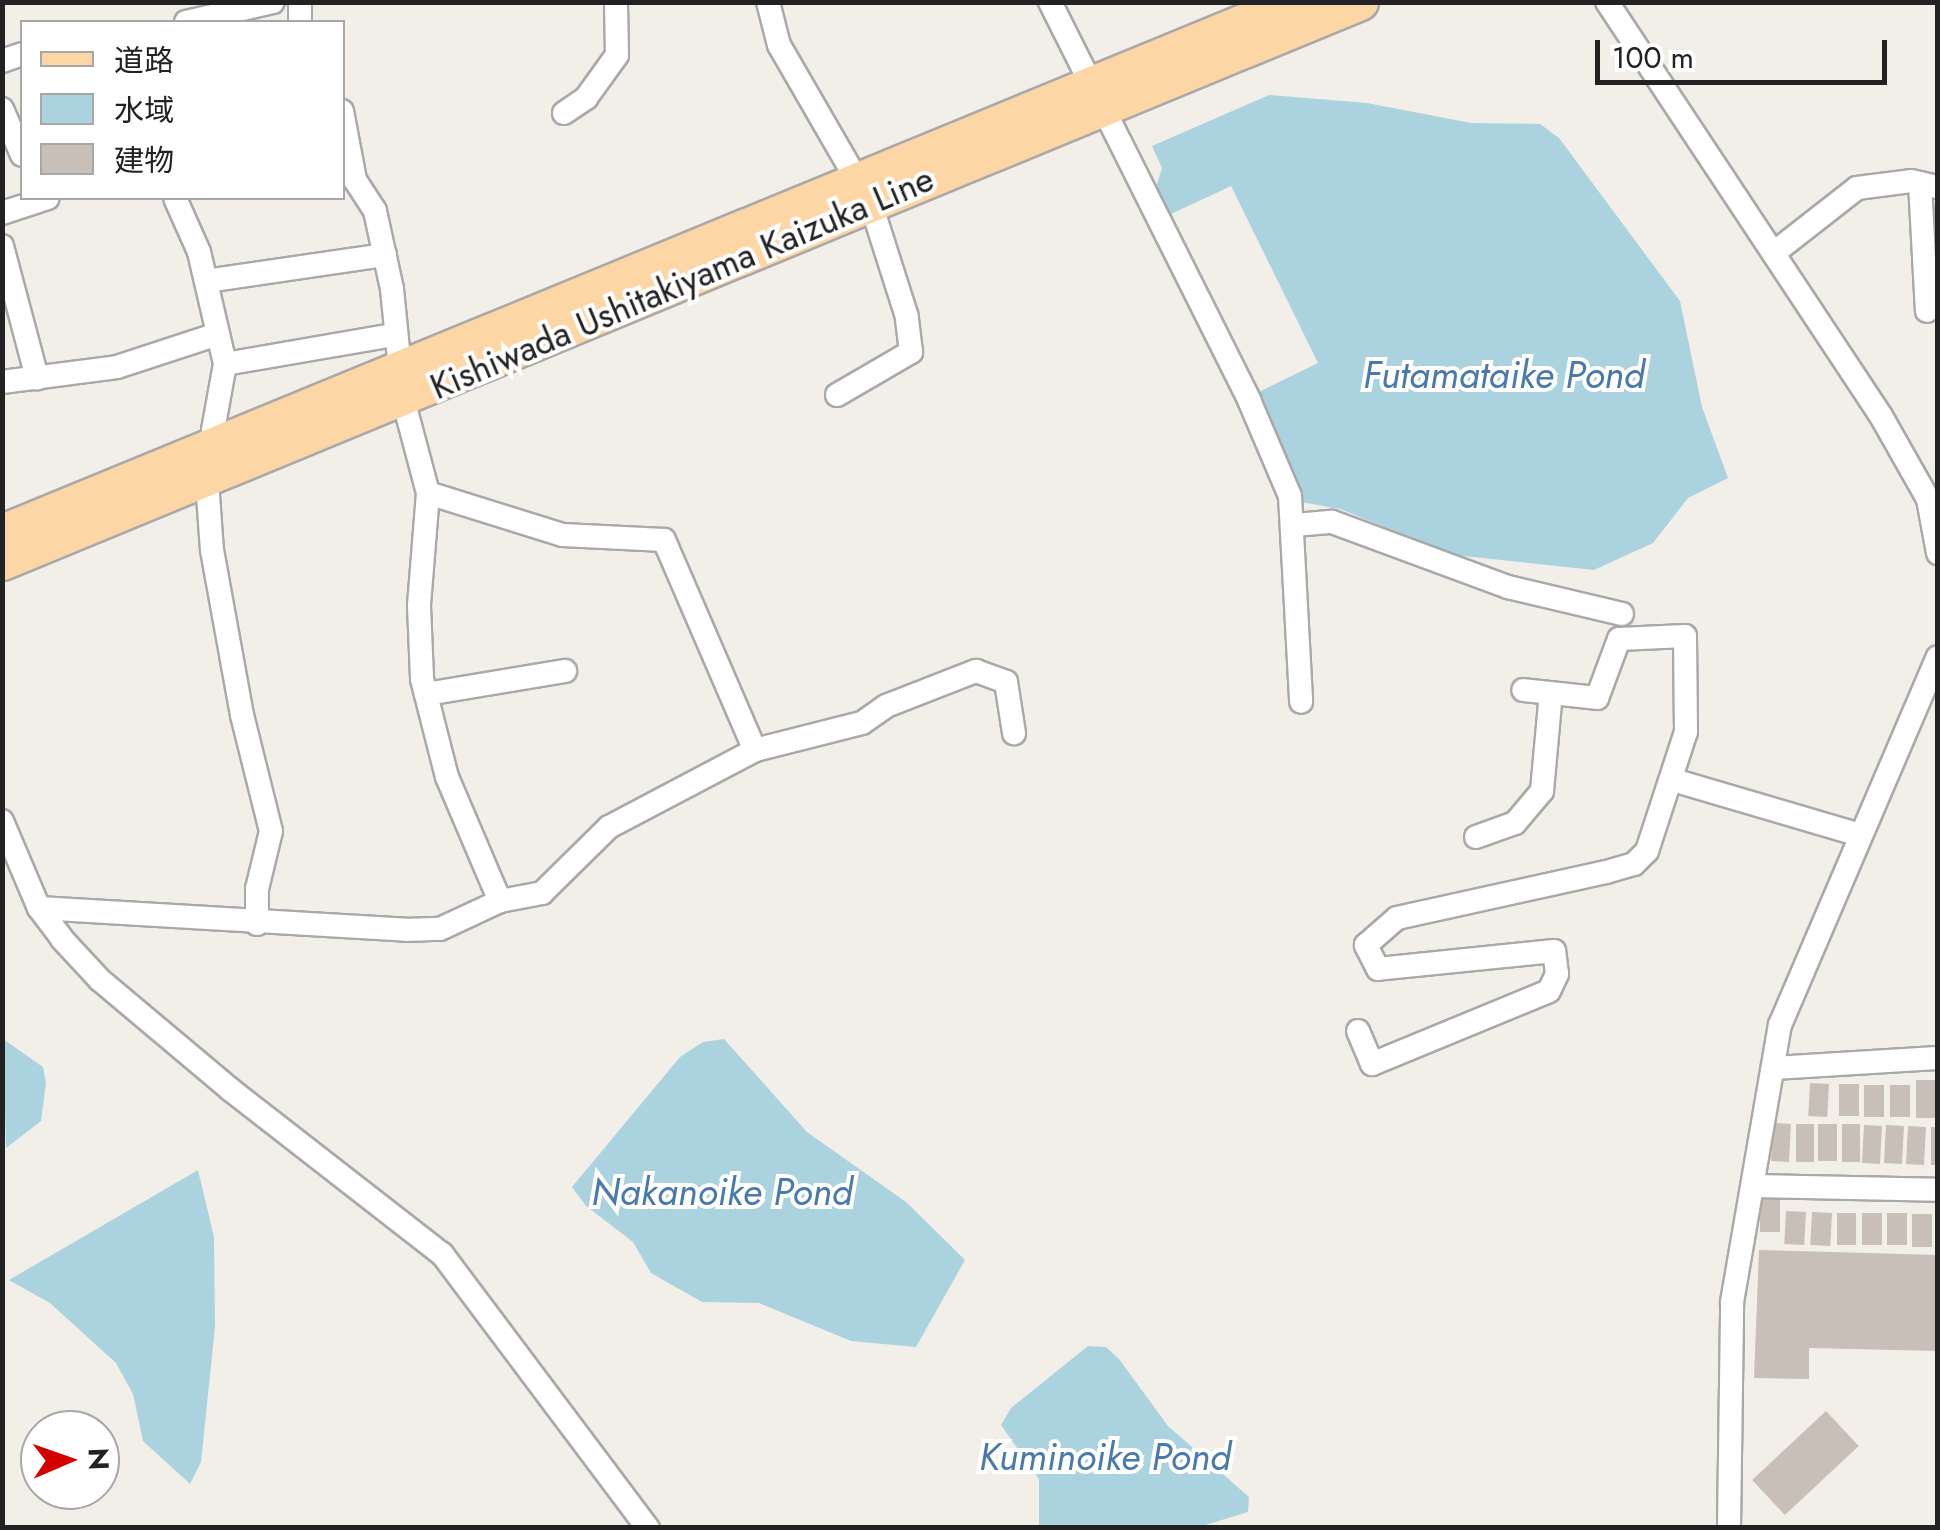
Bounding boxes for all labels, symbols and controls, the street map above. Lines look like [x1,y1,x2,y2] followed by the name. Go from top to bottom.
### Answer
[20,20,345,200] legend
[1600,20,1892,82] scale bar
[1612,36,1694,79] text: 100 m
[114,39,174,82] text: 道路
[114,89,174,132] text: 水域
[114,139,174,182] text: 建物
[424,158,940,408] street label: Kishiwada Ushitakiyama Kaizuka Line
[1363,352,1645,398] water label: Futamataike Pond
[591,1169,853,1215] water label: Nakanoike Pond
[20,1410,120,1510] north arrow
[979,1434,1231,1480] water label: Kuminoike Pond
[78,1447,119,1471] text: N

